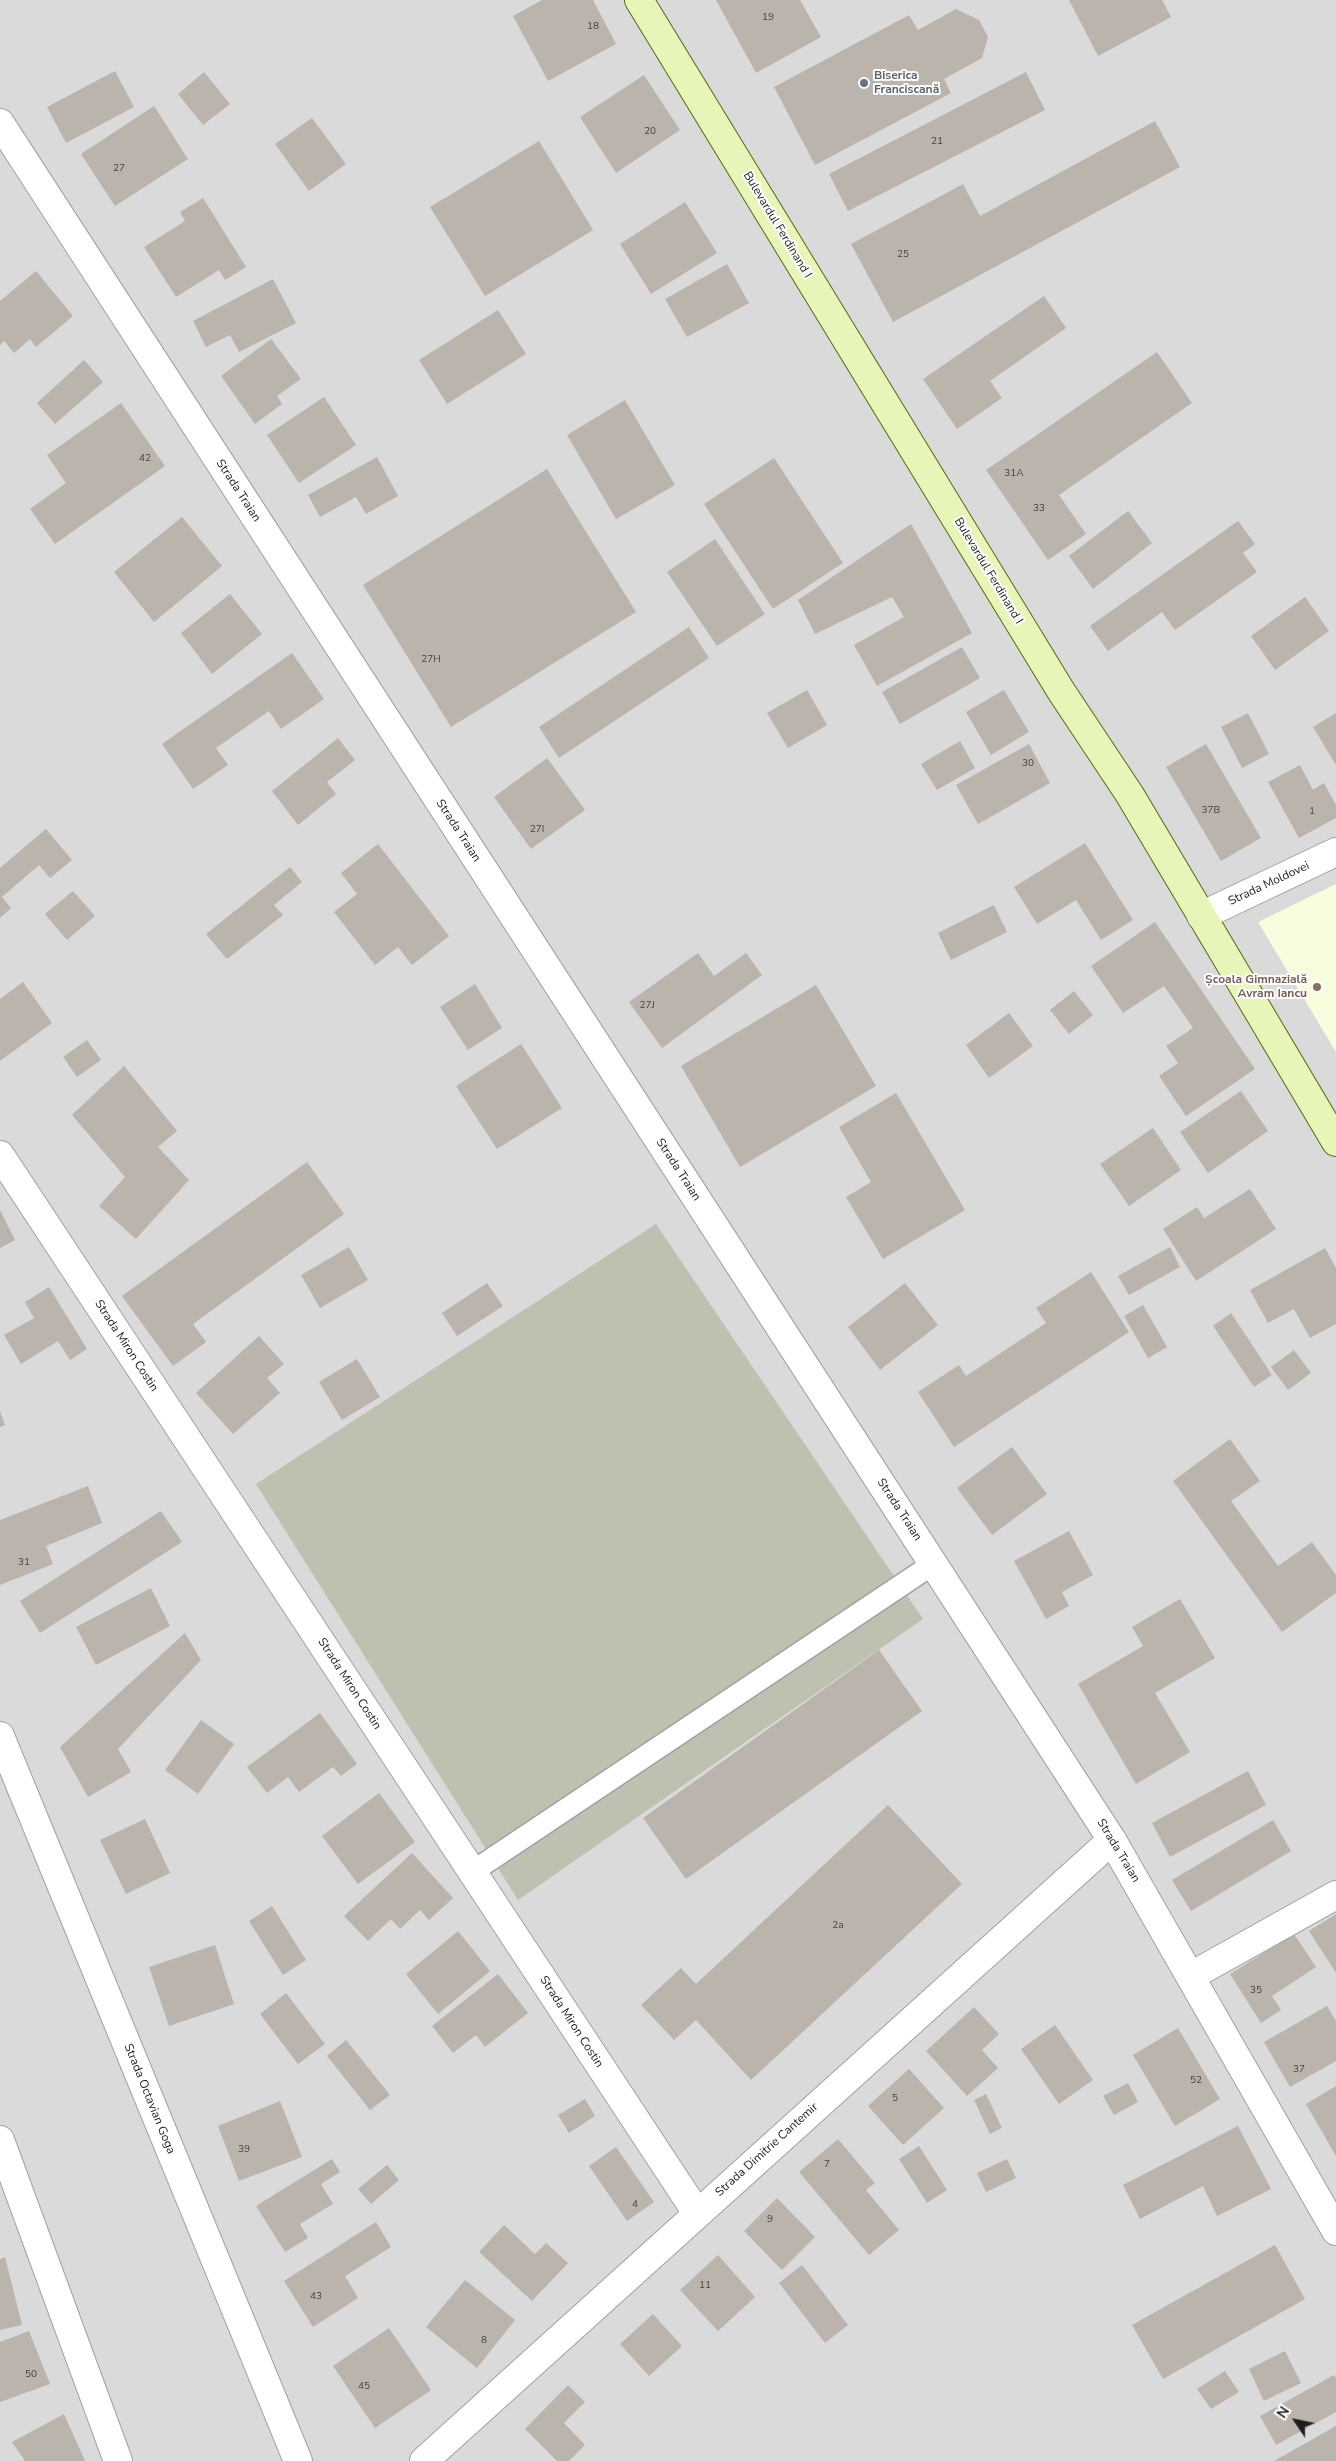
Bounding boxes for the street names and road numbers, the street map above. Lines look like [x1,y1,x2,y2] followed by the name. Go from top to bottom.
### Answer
[740,169,814,281] street label: Bulevardul Ferdinand I
[213,457,263,525] street label: Strada Traian
[951,515,1025,627] street label: Bulevardul Ferdinand I
[433,797,483,865] street label: Strada Traian
[1226,859,1312,909] street label: Strada Moldovei
[653,1136,703,1204] street label: Strada Traian
[91,1298,161,1394] street label: Strada Miron Costin
[874,1476,924,1544] street label: Strada Traian
[314,1636,384,1732] street label: Strada Miron Costin
[1093,1817,1143,1885] street label: Strada Traian
[536,1974,606,2070] street label: Strada Miron Costin
[120,2042,178,2156] street label: Strada Octavian Goga
[713,2100,821,2200] street label: Strada Dimitrie Cantemir

